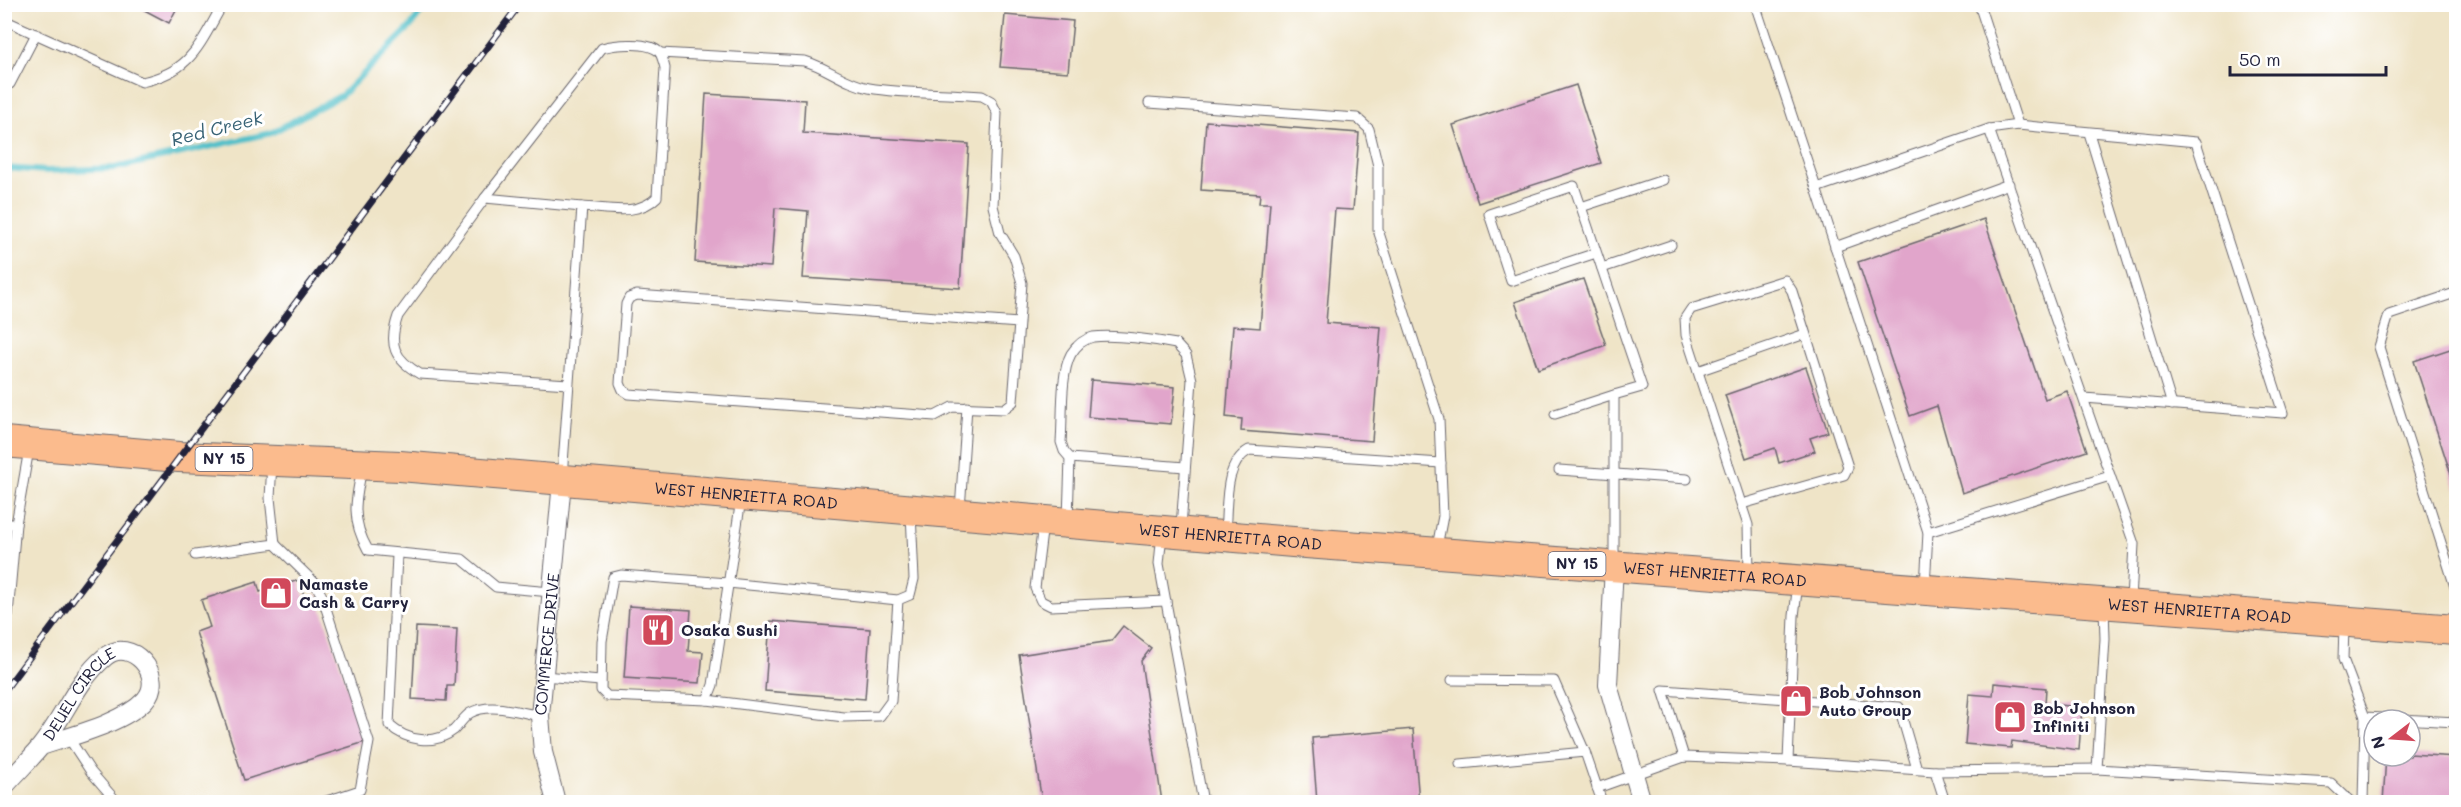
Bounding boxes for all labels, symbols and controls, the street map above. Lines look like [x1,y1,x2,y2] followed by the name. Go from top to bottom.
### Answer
[2230,39,2386,77] scale bar
[2239,47,2281,71] text: 50 m
[168,105,265,151] water label: Red Creek
[196,447,252,471] road number: NY 15
[653,477,839,513] street label: WEST HENRIETTA ROAD
[1138,518,1323,554] street label: WEST HENRIETTA ROAD
[1548,552,1606,576] road number: NY 15
[1622,556,1807,591] street label: WEST HENRIETTA ROAD
[529,572,563,716] street label: COMMERCE DRIVE
[299,573,409,612] place label: Namaste Cash & Carry
[258,575,294,611] shop icon: Namaste Cash & Carry
[2107,593,2292,628] street label: WEST HENRIETTA ROAD
[640,612,676,648] restaurant icon: Osaka Sushi
[681,619,778,640] place label: Osaka Sushi
[38,642,119,744] street label: DEUEL CIRCLE
[1819,681,1921,720] place label: Bob Johnson Auto Group
[1778,683,1814,719] shop icon: Bob Johnson Auto Group
[2033,697,2135,736] place label: Bob Johnson Infiniti
[1992,699,2028,735] shop icon: Bob Johnson Infiniti
[2362,708,2422,768] north arrow
[2365,734,2389,751] text: N

